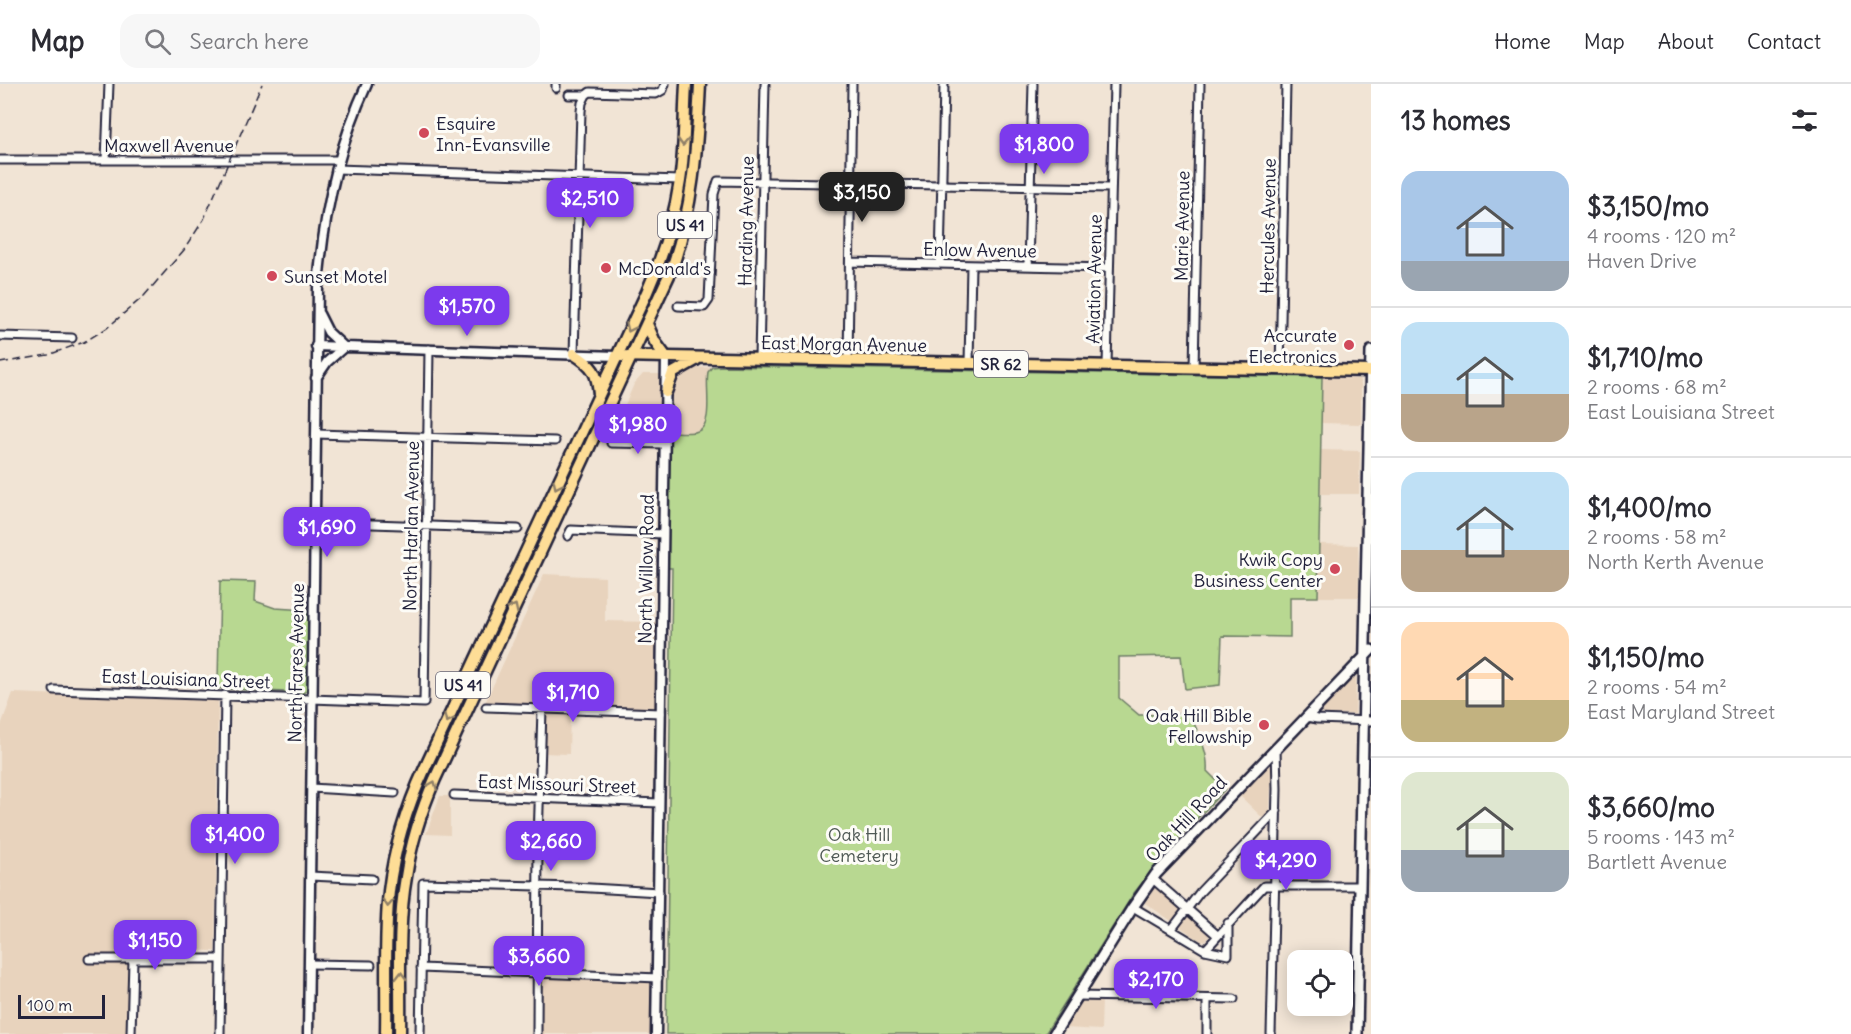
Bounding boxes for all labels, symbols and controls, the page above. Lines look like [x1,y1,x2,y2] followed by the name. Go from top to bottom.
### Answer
[120,14,540,68] search box
[30,23,84,59] text: Map
[141,25,174,58] icon: search
[189,27,309,55] text: Search here
[1494,28,1551,55] text: Home
[1584,28,1625,55] text: Map
[1658,28,1714,55] text: About
[1747,28,1821,55] text: Contact
[1401,104,1511,137] text: 13 homes
[1788,104,1821,137] icon: filters
[436,112,551,156] place label: Esquire Inn-Evansville
[995,124,1093,175] pin: $1,800
[417,126,431,140] marker: Esquire Inn-Evansville
[1014,131,1074,156] text: $1,800
[104,134,234,157] street label: Maxwell Avenue
[677,138,690,147] one-way arrow
[733,156,759,286] street label: Harding Avenue
[1255,158,1281,294] street label: Hercules Avenue
[1170,171,1194,281] street label: Marie Avenue
[813,172,911,223] pin: $3,150
[541,178,639,229] pin: $2,510
[833,179,891,204] text: $3,150
[561,185,619,210] text: $2,510
[1587,190,1709,223] text: $3,150/mo
[1449,195,1521,267] icon: home
[658,212,712,238] road number: US 41
[1081,214,1107,344] street label: Aviation Avenue
[1587,223,1736,248] text: 4 rooms · 120 m²
[923,238,1037,262] street label: Enlow Avenue
[1587,248,1697,273] text: Haven Drive
[618,257,711,280] place label: McDonald's
[599,261,613,275] marker: McDonald's
[284,265,387,288] place label: Sunset Motel
[265,269,279,283] marker: Sunset Motel
[418,286,516,337] pin: $1,570
[438,293,496,318] text: $1,570
[625,322,637,333] one-way arrow
[1248,324,1337,368] place label: Accurate Electronics
[761,331,927,357] street label: East Morgan Avenue
[1342,338,1356,352] marker: Accurate Electronics
[1587,341,1703,374] text: $1,710/mo
[1449,346,1521,418] icon: home
[974,351,1028,377] road number: SR 62
[1587,374,1727,399] text: 2 rooms · 68 m²
[1587,399,1775,424] text: East Louisiana Street
[589,404,687,455] pin: $1,980
[608,411,668,436] text: $1,980
[398,441,424,611] street label: North Harlan Avenue
[552,478,564,489] one-way arrow
[1587,491,1712,524] text: $1,400/mo
[633,494,659,644] street label: North Willow Road
[1449,496,1521,568] icon: home
[278,507,376,558] pin: $1,690
[297,514,357,539] text: $1,690
[1587,524,1727,549] text: 2 rooms · 58 m²
[1193,548,1324,592] place label: Kwik Copy Business Center
[1587,549,1764,574] text: North Kerth Avenue
[1328,562,1342,576] marker: Kwik Copy Business Center
[283,583,309,743] street label: North Fares Avenue
[507,603,519,614] one-way arrow
[1587,641,1704,674] text: $1,150/mo
[1449,646,1521,718] icon: home
[101,665,271,693] street label: East Louisiana Street
[436,672,490,698] road number: US 41
[524,672,622,723] pin: $1,710
[1587,674,1727,699] text: 2 rooms · 54 m²
[546,679,600,704] text: $1,710
[1587,699,1775,724] text: East Maryland Street
[1146,704,1252,748] place label: Oak Hill Bible Fellowship
[443,712,455,723] one-way arrow
[1257,718,1271,732] marker: Oak Hill Bible Fellowship
[477,770,637,798] street label: East Missouri Street
[1140,771,1232,867] street label: Oak Hill Road
[425,780,437,791] one-way arrow
[1587,791,1715,824] text: $3,660/mo
[1449,796,1521,868] icon: home
[186,814,284,865] pin: $1,400
[205,821,265,846] text: $1,400
[502,821,600,872] pin: $2,660
[819,823,899,867] park label: Oak Hill Cemetery
[1587,824,1735,849] text: 5 rooms · 143 m²
[520,828,582,853] text: $2,660
[1237,840,1335,891] pin: $4,290
[1255,847,1317,872] text: $4,290
[1587,849,1727,874] text: Bartlett Avenue
[382,898,395,907] one-way arrow
[106,920,204,971] pin: $1,150
[128,927,182,952] text: $1,150
[490,936,588,987] pin: $3,660
[508,943,570,968] text: $3,660
[1287,950,1353,1016] map controls
[1287,950,1353,1016] button: locate
[1107,959,1205,1010] pin: $2,170
[1128,966,1184,991] text: $2,170
[395,971,407,980] one-way arrow
[18,992,105,1020] scale bar
[27,995,72,1015] text: 100 m

